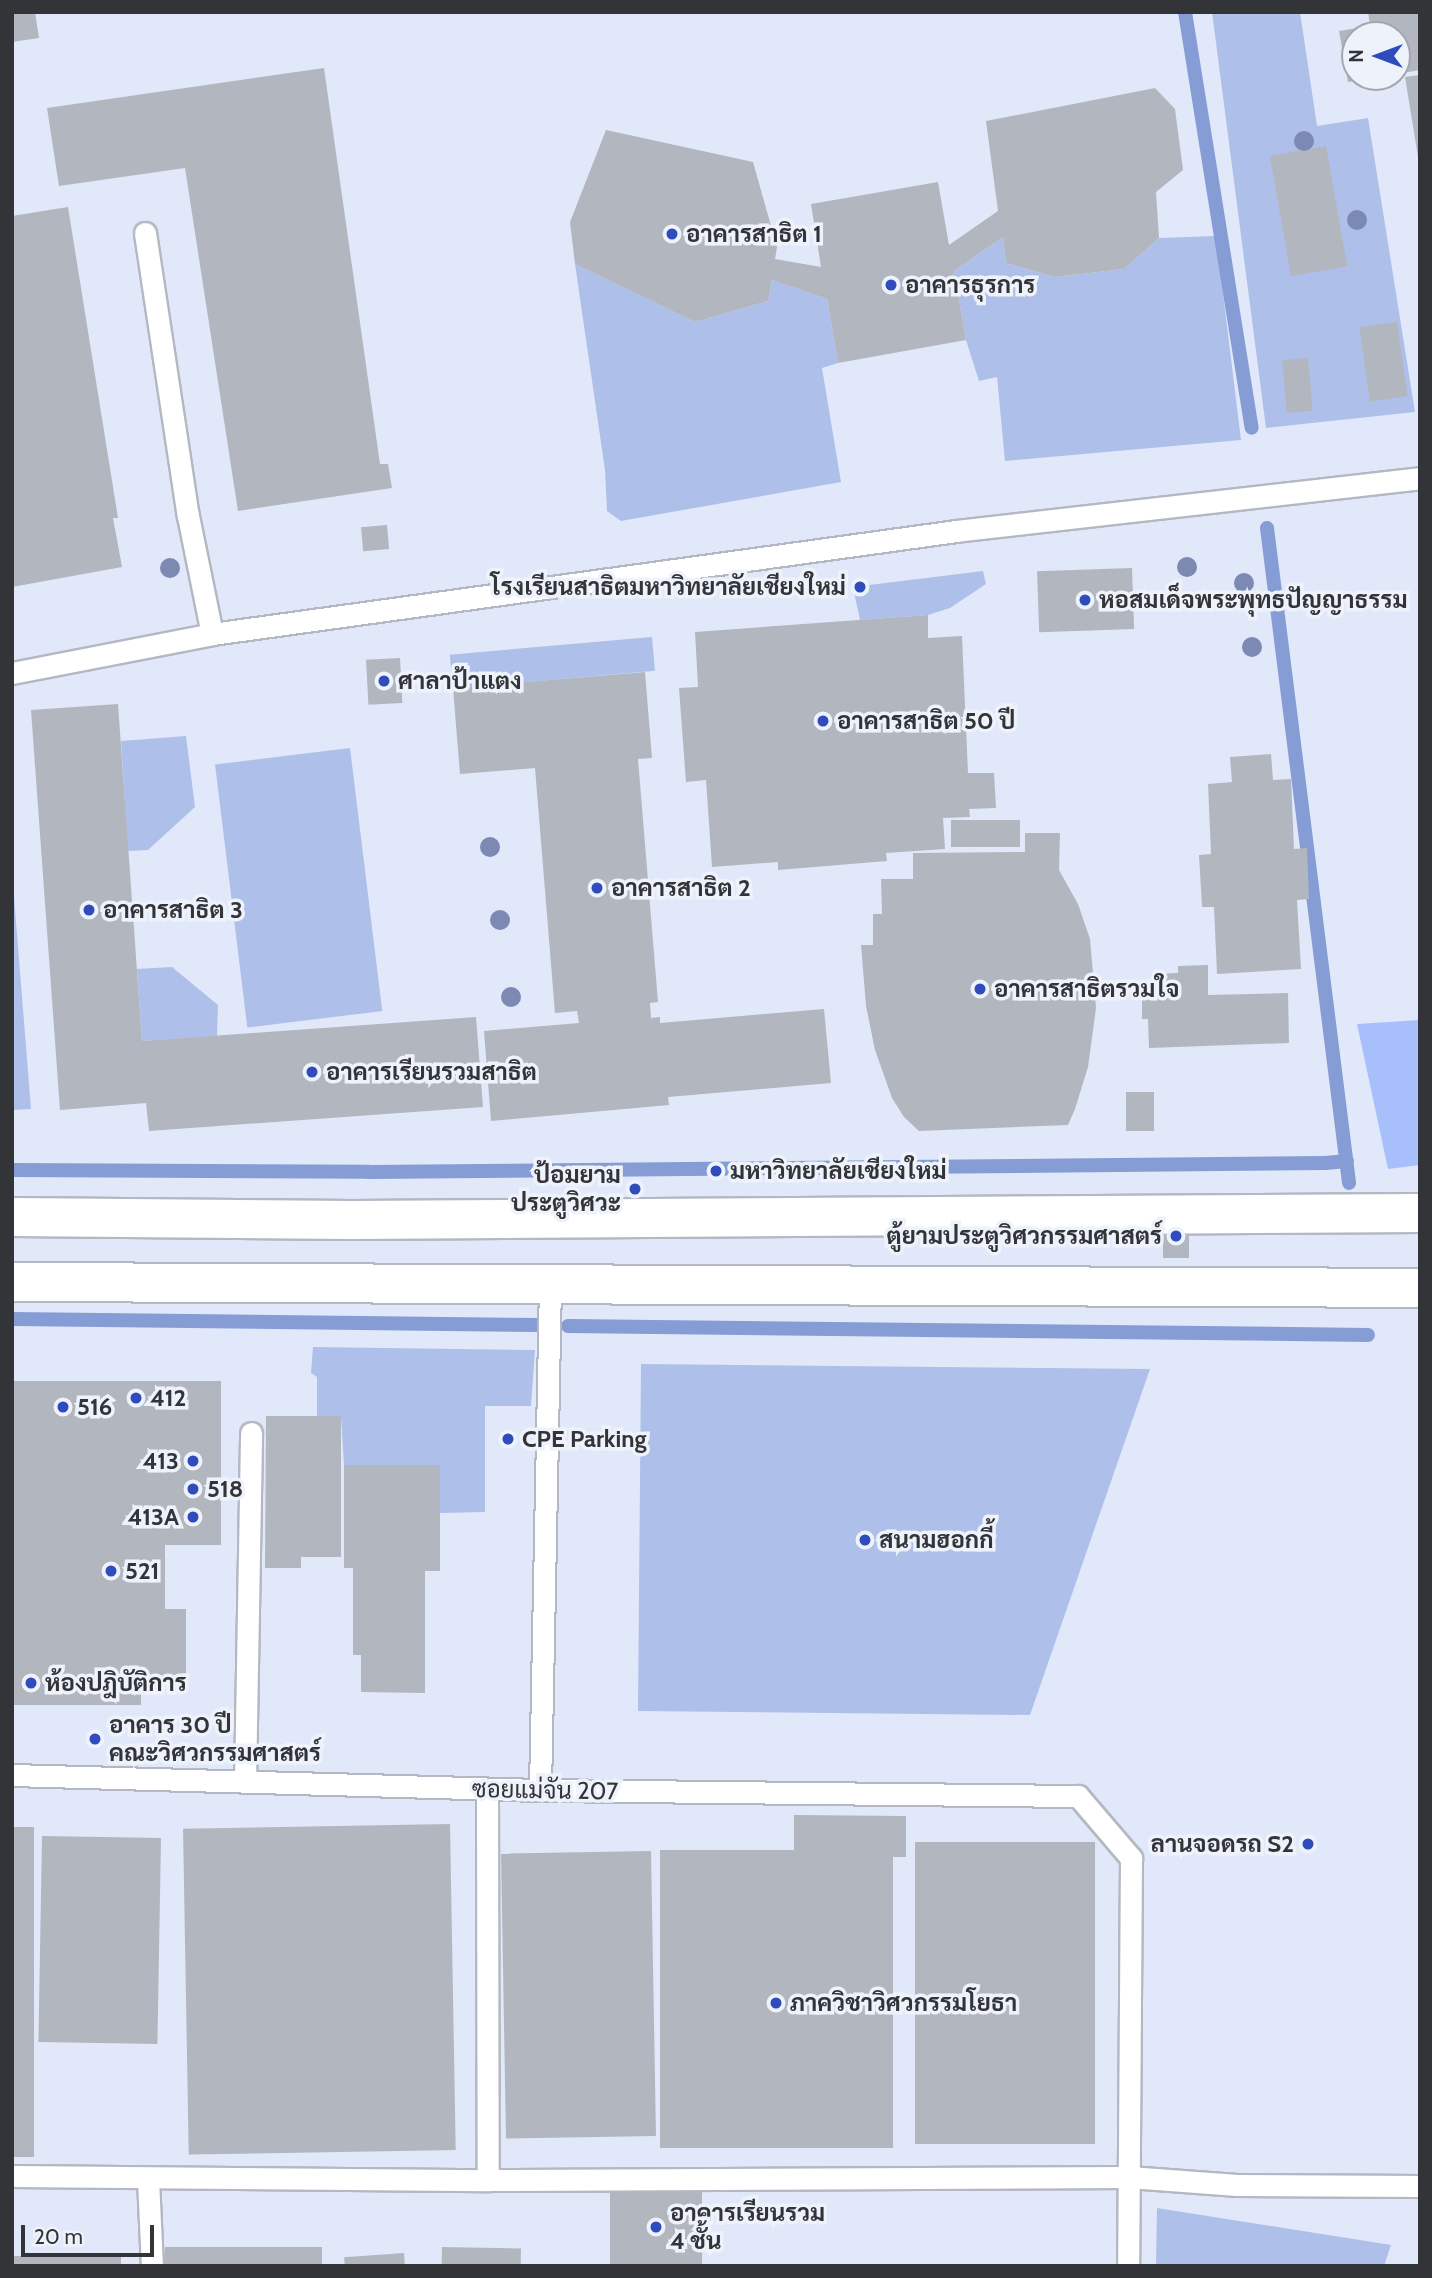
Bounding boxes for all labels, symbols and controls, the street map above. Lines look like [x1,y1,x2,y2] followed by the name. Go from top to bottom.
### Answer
[1341,21,1411,91] north arrow
[1345,49,1368,63] text: N
[686,220,822,248] place label: อาคารสาธิต 1
[664,226,680,242] marker: อาคารสาธิต 1
[905,271,1035,299] place label: อาคารธุรการ
[883,277,899,293] marker: อาคารธุรการ
[491,573,846,601] place label: โรงเรียนสาธิตมหาวิทยาลัยเชียงใหม่
[852,579,868,595] marker: โรงเรียนสาธิตมหาวิทยาลัยเชียงใหม่
[1099,586,1408,614] place label: หอสมเด็จพระพุทธปัญญาธรรม
[1077,592,1093,608] marker: หอสมเด็จพระพุทธปัญญาธรรม
[398,667,522,695] place label: ศาลาป้าแตง
[376,673,392,689] marker: ศาลาป้าแตง
[837,707,1015,735] place label: อาคารสาธิต 50 ปี
[815,713,831,729] marker: อาคารสาธิต 50 ปี
[611,874,751,902] place label: อาคารสาธิต 2
[589,880,605,896] marker: อาคารสาธิต 2
[103,896,243,924] place label: อาคารสาธิต 3
[81,902,97,918] marker: อาคารสาธิต 3
[994,975,1179,1003] place label: อาคารสาธิตรวมใจ
[972,981,988,997] marker: อาคารสาธิตรวมใจ
[326,1058,537,1086] place label: อาคารเรียนรวมสาธิต
[304,1064,320,1080] marker: อาคารเรียนรวมสาธิต
[730,1157,947,1185] place label: มหาวิทยาลัยเชียงใหม่
[511,1161,621,1217] place label: ป้อมยาม ประตูวิศวะ
[708,1163,724,1179] marker: มหาวิทยาลัยเชียงใหม่
[627,1181,643,1197] marker: ป้อมยาม ประตูวิศวะ
[887,1222,1162,1250] place label: ตู้ยามประตูวิศวกรรมศาสตร์
[1168,1228,1184,1244] marker: ตู้ยามประตูวิศวกรรมศาสตร์
[150,1384,186,1412] place label: 412
[128,1390,144,1406] marker: 412
[77,1393,112,1421] place label: 516
[55,1399,71,1415] marker: 516
[522,1425,646,1453] place label: CPE Parking
[500,1431,516,1447] marker: CPE Parking
[142,1447,179,1475] place label: 413
[185,1453,201,1469] marker: 413
[207,1475,243,1503] place label: 518
[185,1481,201,1497] marker: 518
[127,1503,179,1531] place label: 413A
[185,1509,201,1525] marker: 413A
[879,1526,993,1554] place label: สนามฮอกกี้
[857,1532,873,1548] marker: สนามฮอกกี้
[125,1557,159,1585] place label: 521
[103,1563,119,1579] marker: 521
[45,1669,187,1697] place label: ห้องปฎิบัติการ
[23,1675,39,1691] marker: ห้องปฎิบัติการ
[109,1711,321,1767] place label: อาคาร 30 ปี คณะวิศวกรรมศาสตร์
[87,1731,103,1747] marker: อาคาร 30 ปี คณะวิศวกรรมศาสตร์
[472,1774,618,1806] street label: ซอยแม่จัน 207
[1151,1830,1294,1858] place label: ลานจอดรถ S2
[1300,1836,1316,1852] marker: ลานจอดรถ S2
[790,1989,1017,2017] place label: ภาควิชาวิศวกรรมโยธา
[768,1995,784,2011] marker: ภาควิชาวิศวกรรมโยธา
[670,2199,825,2255] place label: อาคารเรียนรวม 4 ชั้น
[24,2212,158,2256] scale bar
[648,2219,664,2235] marker: อาคารเรียนรวม 4 ชั้น
[34,2224,83,2249] text: 20 m

